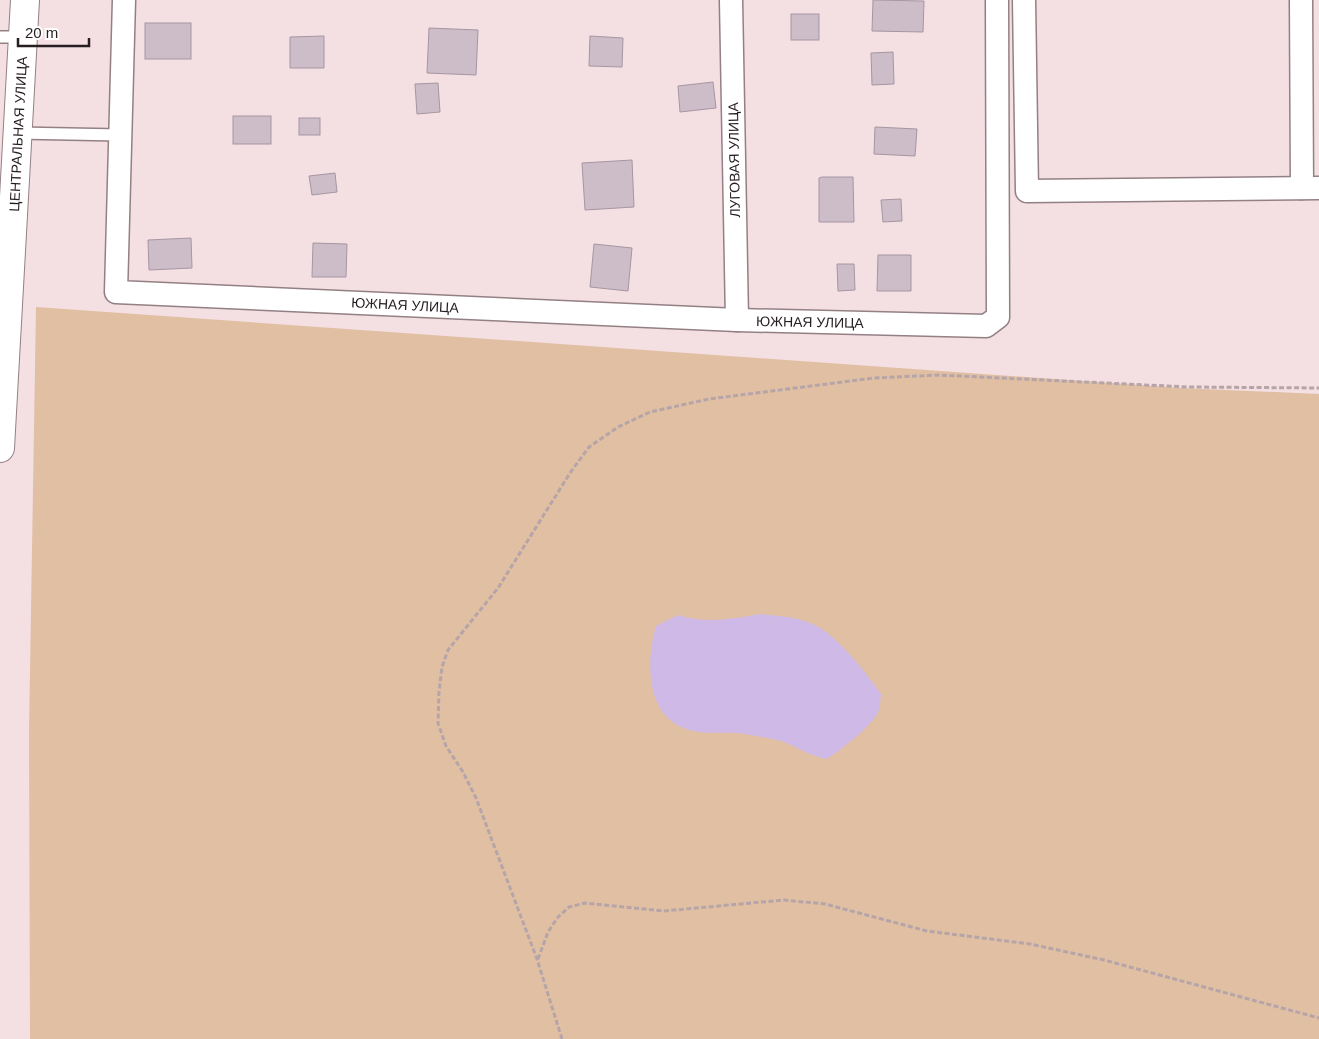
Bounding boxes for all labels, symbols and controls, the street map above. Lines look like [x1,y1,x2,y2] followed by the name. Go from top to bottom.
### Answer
[18,15,89,47] scale bar
[25,24,58,41] text: 20 m
[6,55,30,212] street label: ЦЕНТРАЛЬНАЯ УЛИЦА
[725,102,743,218] street label: ЛУГОВАЯ УЛИЦА
[351,294,460,316] street label: ЮЖНАЯ УЛИЦА
[756,313,865,331] street label: ЮЖНАЯ УЛИЦА

